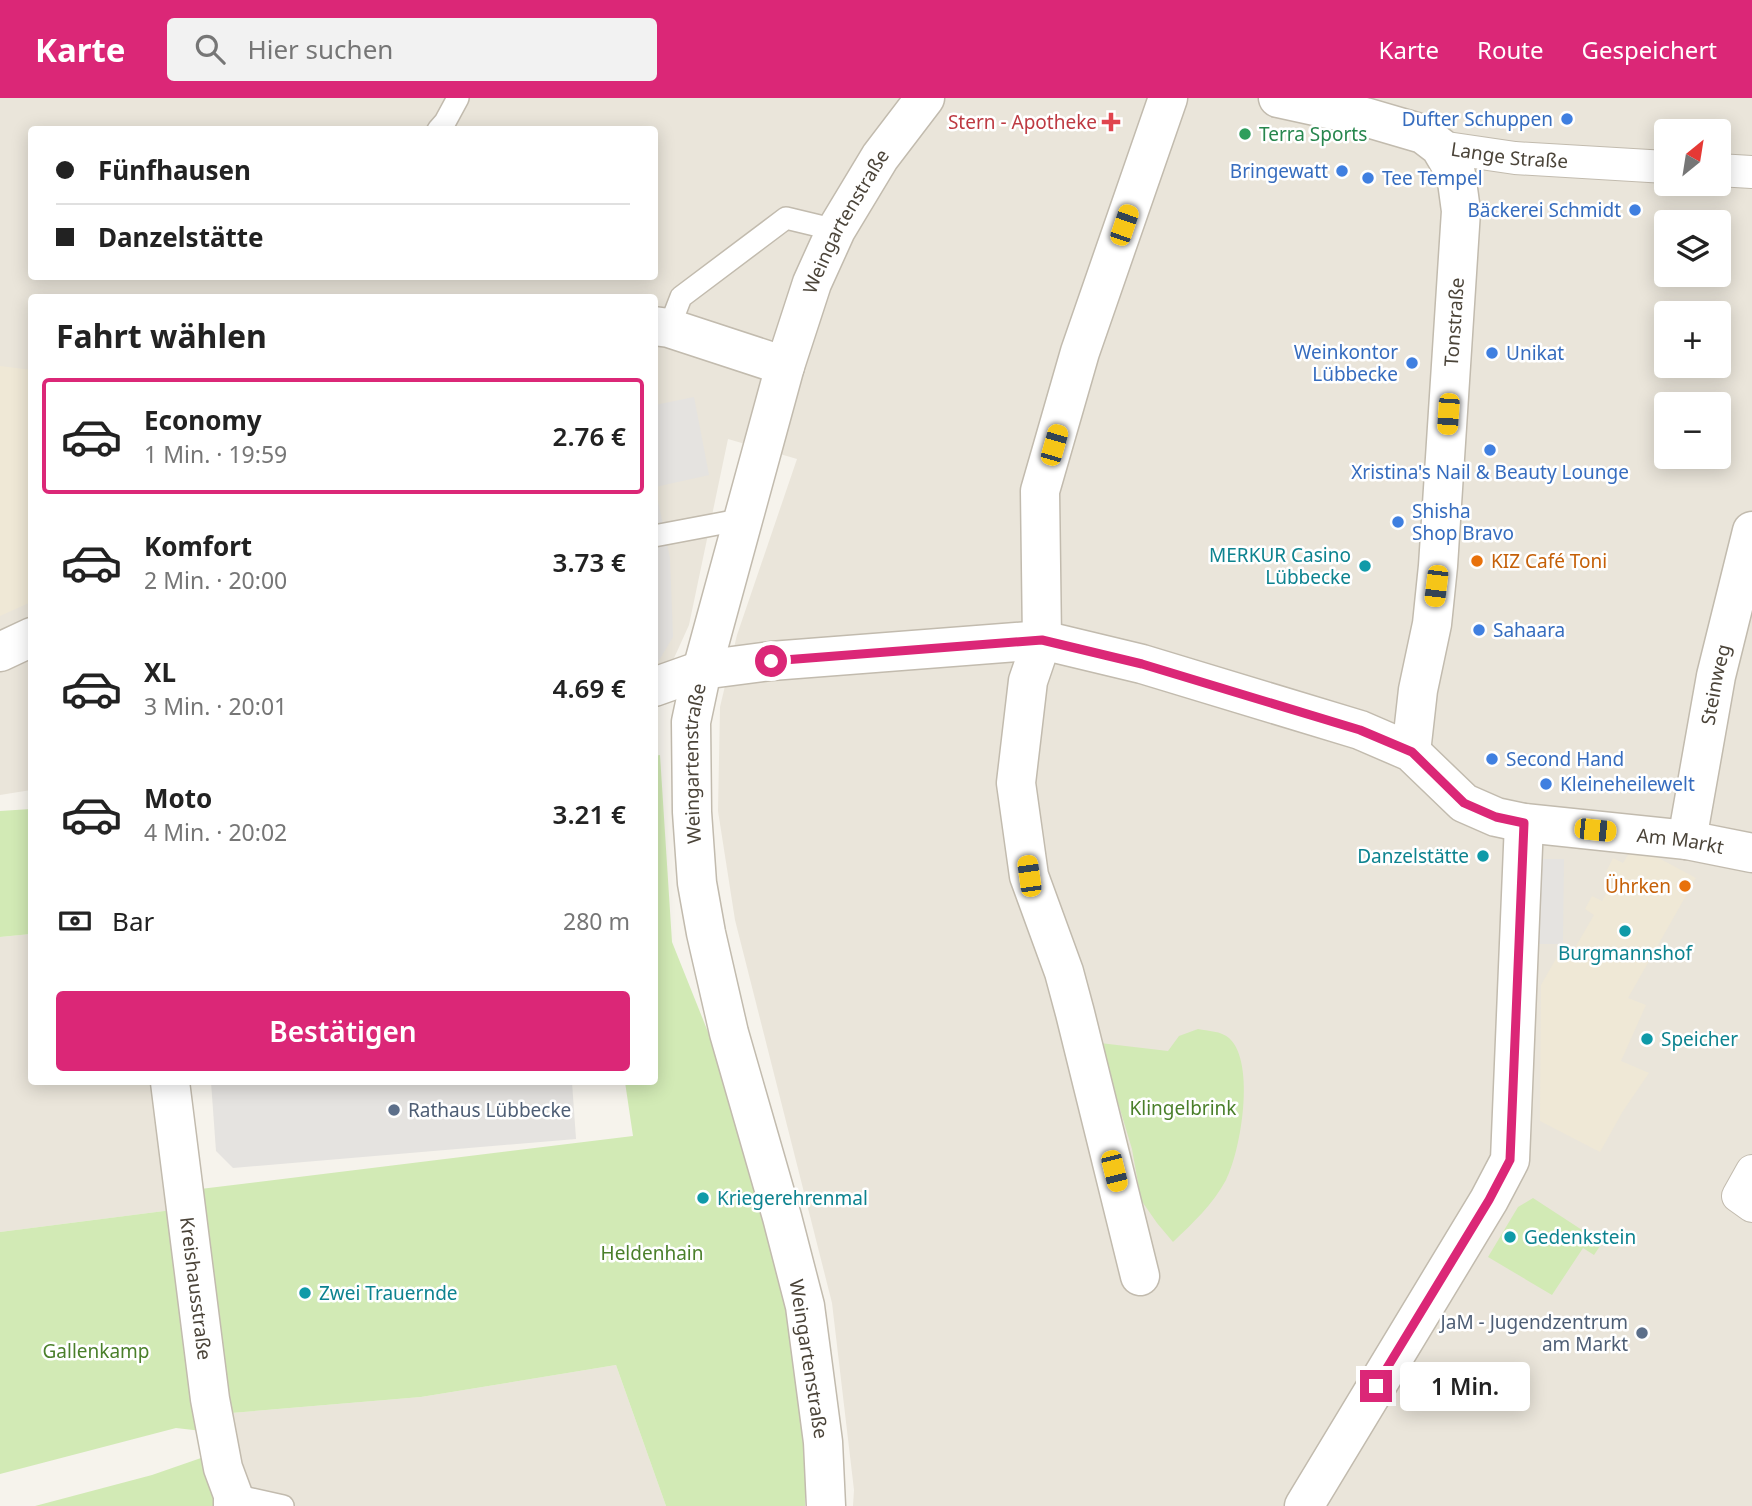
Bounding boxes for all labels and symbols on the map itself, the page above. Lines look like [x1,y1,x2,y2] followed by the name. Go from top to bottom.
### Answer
[1402,106,1553,132] place label: Dufter Schuppen
[948,109,1097,135] place label: Stern - Apotheke
[1559,111,1575,127] marker: Dufter Schuppen
[1103,114,1119,130] marker: Stern - Apotheke
[1654,119,1731,196] north arrow
[1259,121,1367,147] place label: Terra Sports
[1237,126,1253,142] marker: Terra Sports
[1449,136,1569,174] street label: Lange Straße
[796,143,895,297] street label: Weingartenstraße
[1230,158,1328,184] place label: Bringewatt
[1334,163,1350,179] marker: Bringewatt
[1382,165,1483,191] place label: Tee Tempel
[1360,170,1376,186] marker: Tee Tempel
[1467,197,1621,223] place label: Bäckerei Schmidt
[1108,202,1141,248] car
[1627,202,1643,218] marker: Bäckerei Schmidt
[1438,277,1470,367] street label: Tonstraße
[1294,339,1398,387] place label: Weinkontor Lübbecke
[1506,340,1564,366] place label: Unikat
[1484,345,1500,361] marker: Unikat
[1404,355,1420,371] marker: Weinkontor Lübbecke
[1437,392,1460,436] car
[1039,422,1070,468] car
[1482,442,1498,458] marker: Xristina's Nail & Beauty Lounge
[1351,459,1629,485] place label: Xristina's Nail & Beauty Lounge
[1412,498,1514,546] place label: Shisha Shop Bravo
[1390,514,1406,530] marker: Shisha Shop Bravo
[1209,542,1351,590] place label: MERKUR Casino Lübbecke
[1491,548,1607,574] place label: KIZ Café Toni
[1469,553,1485,569] marker: KIZ Café Toni
[1357,558,1373,574] marker: MERKUR Casino Lübbecke
[1424,564,1449,608] car
[1493,617,1565,643] place label: Sahaara
[1471,622,1487,638] marker: Sahaara
[1695,641,1736,727] street label: Steinweg
[755,645,787,677] route start
[678,681,712,845] street label: Weingartenstraße
[1506,746,1624,772] place label: Second Hand
[1484,751,1500,767] marker: Second Hand
[1560,771,1695,797] place label: Kleineheilewelt
[1538,776,1554,792] marker: Kleineheilewelt
[1574,817,1617,843] car
[1636,822,1726,860] street label: Am Markt
[1357,843,1469,869] place label: Danzelstätte
[1475,848,1491,864] marker: Danzelstätte
[1016,854,1043,898] car
[1605,873,1671,899] place label: Ührken
[1677,878,1693,894] marker: Ührken
[1617,923,1633,939] marker: Burgmannshof
[1558,940,1694,966] place label: Burgmannshof
[1661,1026,1738,1052] place label: Speicher
[1639,1031,1655,1047] marker: Speicher
[1130,1095,1236,1121] park label: Klingelbrink
[408,1097,571,1123] place label: Rathaus Lübbecke
[386,1102,402,1118] marker: Rathaus Lübbecke
[1099,1148,1130,1194] car
[717,1185,868,1211] place label: Kriegerehrenmal
[695,1190,711,1206] marker: Kriegerehrenmal
[174,1215,218,1361] street label: Kreishausstraße
[1524,1224,1636,1250] place label: Gedenkstein
[1502,1229,1518,1245] marker: Gedenkstein
[601,1240,703,1266] park label: Heldenhain
[784,1277,834,1441] street label: Weingartenstraße
[319,1280,458,1306] place label: Zwei Trauernde
[297,1285,313,1301] marker: Zwei Trauernde
[1439,1309,1628,1357] place label: JaM - Jugendzentrum am Markt
[1634,1325,1650,1341] marker: JaM - Jugendzentrum am Markt
[42,1338,150,1364] park label: Gallenkamp
[1400,1362,1530,1410] callout: 1 Min.
[1360,1370,1392,1402] route end

